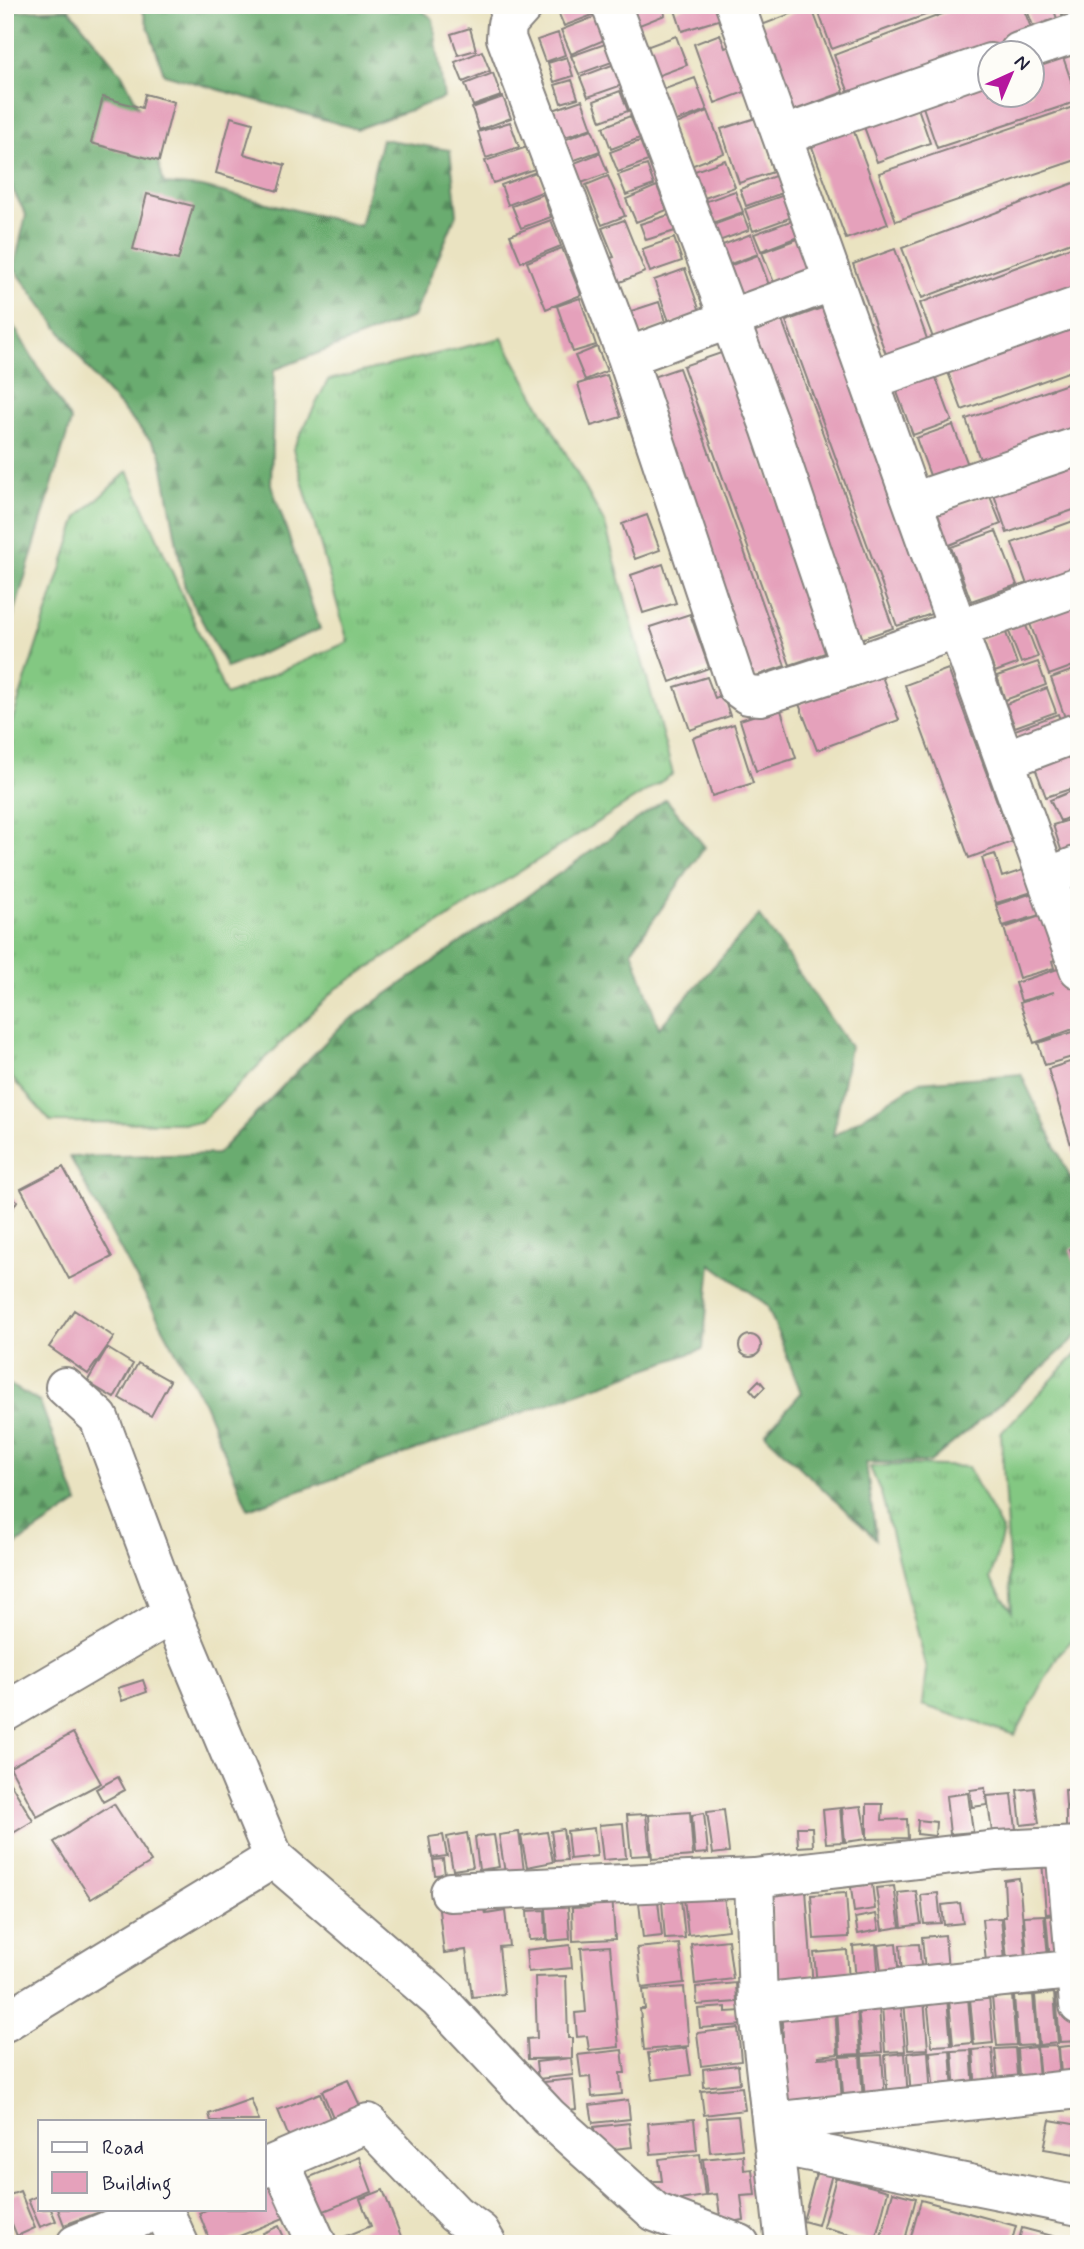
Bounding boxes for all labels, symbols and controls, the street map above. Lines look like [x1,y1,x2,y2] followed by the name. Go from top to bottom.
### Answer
[976,38,1046,108] north arrow
[1009,49,1035,76] text: N
[38,2120,266,2210] legend
[102,2134,144,2162] text: Road
[102,2170,172,2200] text: Building

